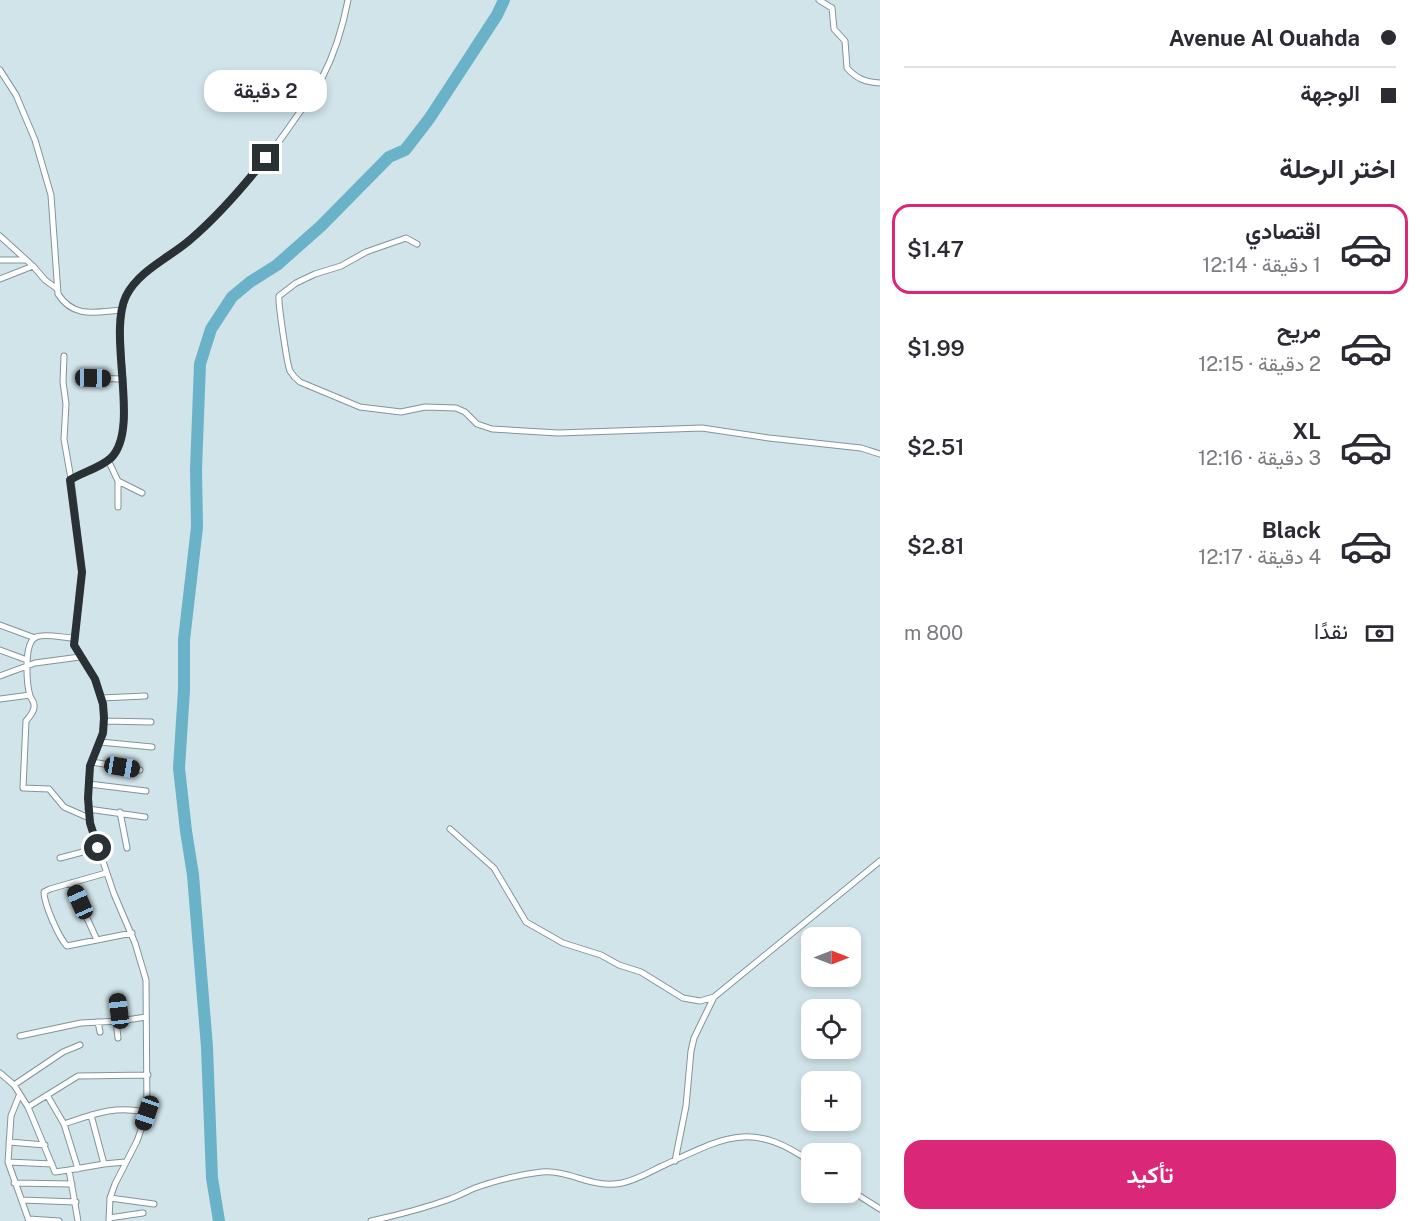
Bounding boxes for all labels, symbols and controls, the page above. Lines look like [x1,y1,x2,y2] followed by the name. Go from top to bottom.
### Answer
[1169,25,1360,51] text: Avenue Al Ouahda
[204,71,328,113] callout: 2 دقيقة
[234,79,297,103] text: 2 دقيقة
[1300,80,1360,106] text: الوجهة
[252,144,279,171] route end
[1279,152,1396,184] text: اختر الرحلة
[1245,218,1321,244] text: اقتصادي
[1339,222,1393,276] icon: car
[907,236,964,262] text: $1.47
[1202,253,1321,277] text: 1 دقيقة · 12:14
[1277,317,1321,343] text: مريح
[1339,321,1393,375] icon: car
[907,335,965,361] text: $1.99
[1198,352,1321,376] text: 2 دقيقة · 12:15
[75,369,111,387] car
[1293,418,1321,444] text: XL
[1339,420,1393,474] icon: car
[907,434,965,460] text: $2.51
[1198,446,1321,470] text: 3 دقيقة · 12:16
[1262,517,1321,543] text: Black
[1339,519,1393,573] icon: car
[907,533,965,559] text: $2.81
[1198,545,1321,569] text: 4 دقيقة · 12:17
[1363,617,1396,650] icon: cash
[1314,618,1348,644] text: نقدًا
[904,621,963,645] text: 800 m
[103,755,141,779] car
[84,834,111,861] route start
[64,882,96,922] car
[801,927,861,987] north arrow
[801,927,861,1203] map controls
[108,992,130,1030] car
[801,999,861,1059] button: locate
[801,1071,861,1131] button: +
[133,1093,161,1133] car
[904,1140,1396,1209] button: تأكيد
[801,1143,861,1203] button: −

